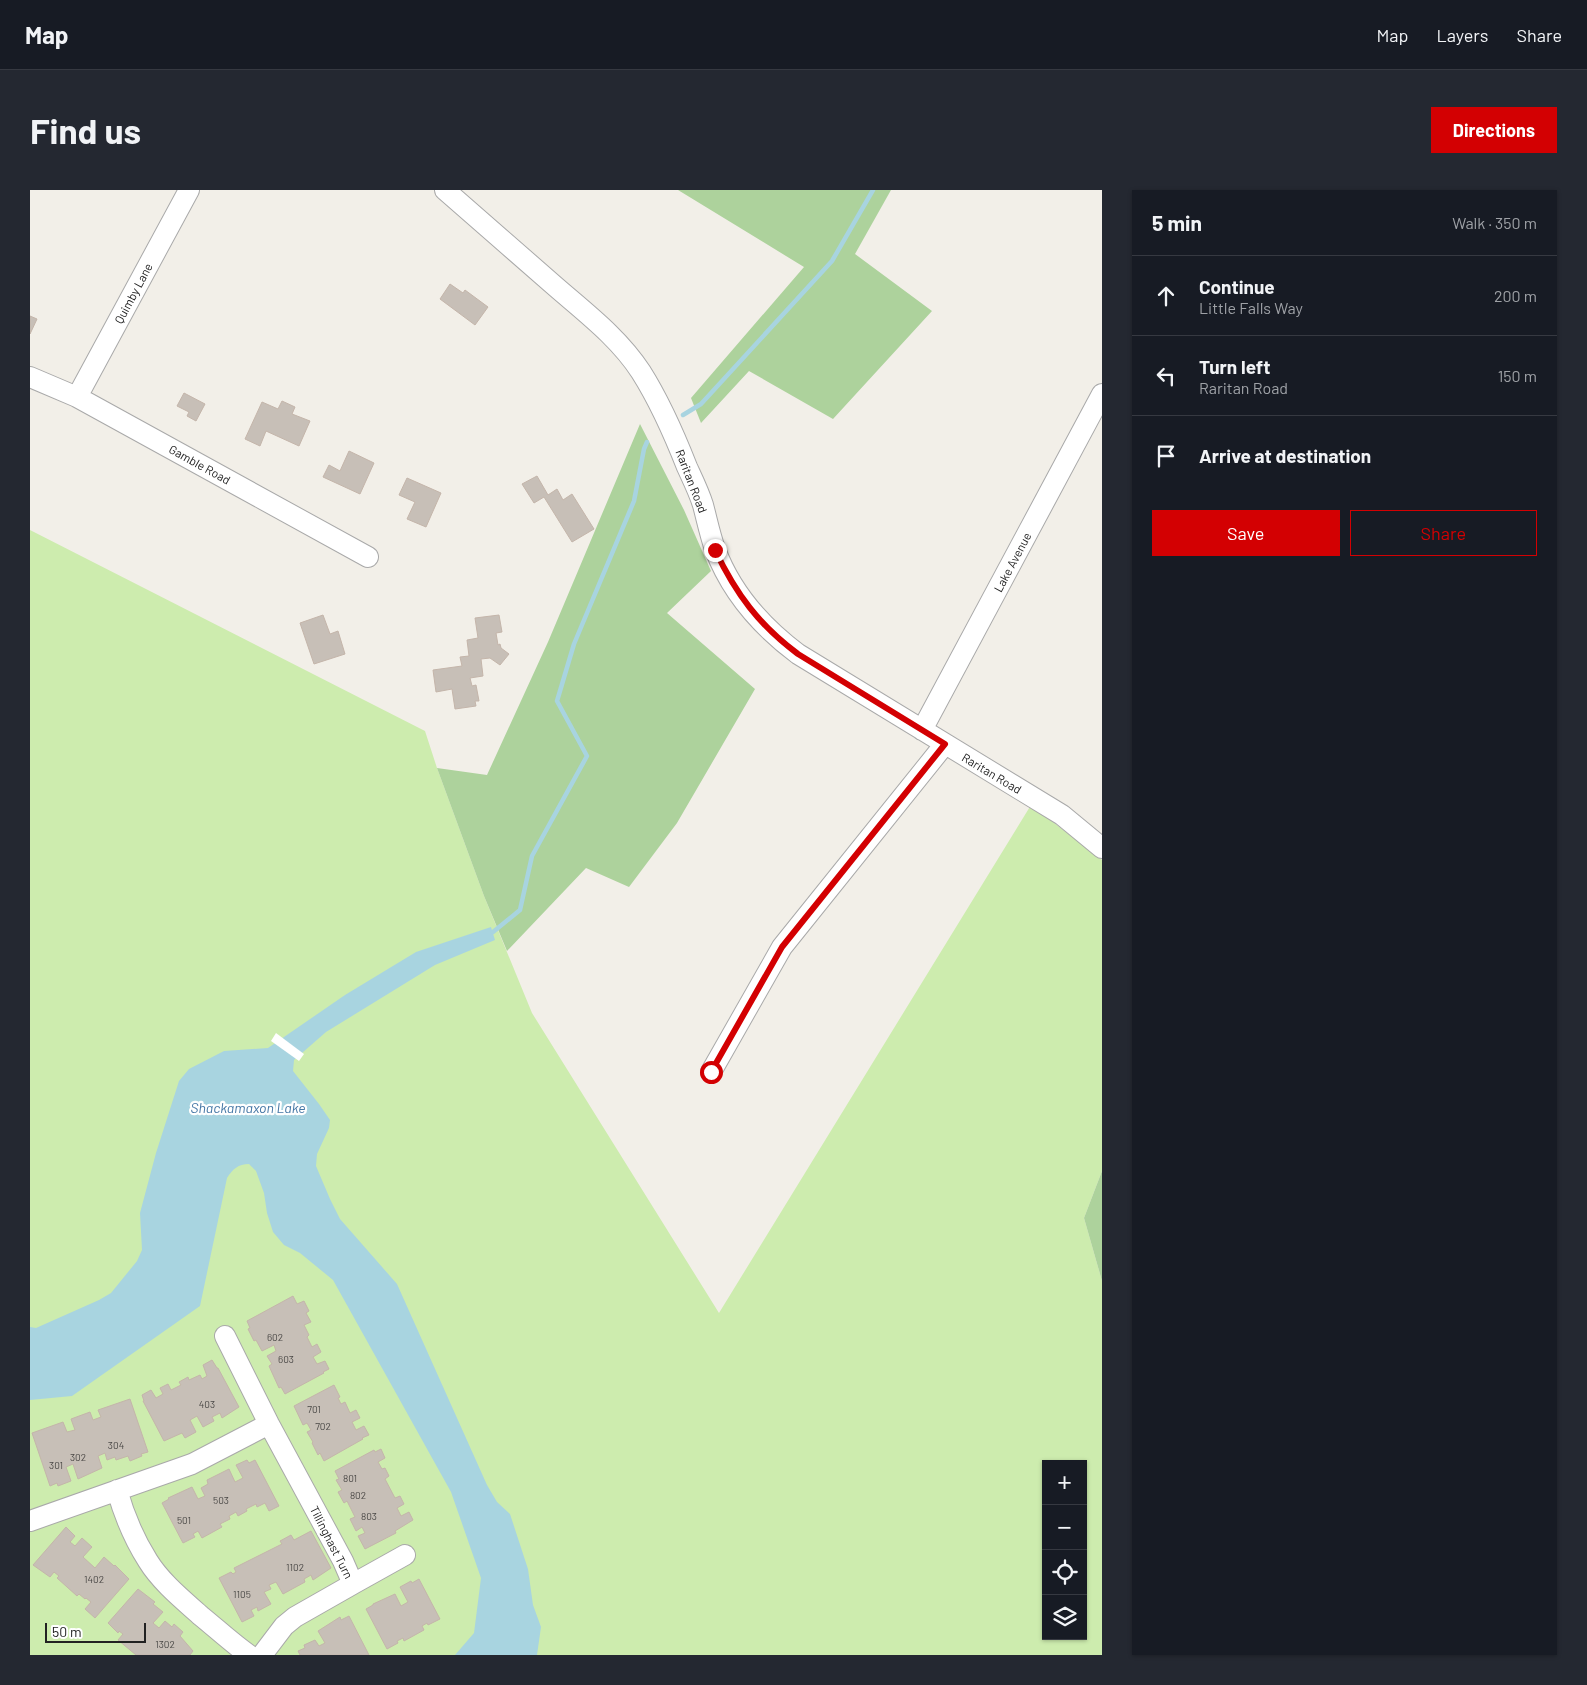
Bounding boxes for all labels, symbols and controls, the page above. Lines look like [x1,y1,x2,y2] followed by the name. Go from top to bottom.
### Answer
[25,20,68,49] text: Map
[1376,24,1408,46] text: Map
[1436,24,1489,46] text: Layers
[1517,24,1562,46] text: Share
[1431,107,1557,153] button: Directions
[30,109,141,151] text: Find us
[1152,210,1202,235] text: 5 min
[1452,213,1537,232] text: Walk · 350 m
[111,260,155,326] street label: Quimby Lane
[1199,275,1275,298] text: Continue
[1152,282,1180,310] icon: ahead
[1494,286,1537,305] text: 200 m
[1199,298,1303,317] text: Little Falls Way
[1199,355,1270,378] text: Turn left
[1152,362,1180,390] icon: left
[1498,366,1537,385] text: 150 m
[1199,378,1288,397] text: Raritan Road
[167,441,233,487] street label: Gamble Road
[1152,442,1180,470] icon: arrive
[1199,444,1371,467] text: Arrive at destination
[673,447,711,515] street label: Raritan Road
[1152,510,1340,556] button: Save
[1350,510,1537,556] button: Share
[990,530,1034,594] street label: Lake Avenue
[704,539,727,562] route end
[960,750,1024,796] street label: Raritan Road
[700,1061,723,1084] route start
[191,1099,305,1116] water label: Shackamaxon Lake
[267,1331,283,1343] house number: 602
[278,1353,294,1365] house number: 603
[199,1398,215,1410] house number: 403
[307,1403,321,1415] house number: 701
[315,1420,331,1432] house number: 702
[108,1439,124,1451] house number: 304
[70,1451,86,1463] house number: 302
[49,1459,63,1471] house number: 301
[1042,1460,1087,1640] map controls
[1042,1460,1087,1505] button: +
[343,1472,357,1484] house number: 801
[350,1489,366,1501] house number: 802
[213,1494,229,1506] house number: 503
[308,1503,356,1581] street label: Tillinghast Turn
[1042,1505,1087,1550] button: −
[361,1510,377,1522] house number: 803
[177,1514,191,1526] house number: 501
[1042,1550,1087,1595] button: locate
[286,1561,304,1573] house number: 1102
[84,1573,104,1585] house number: 1402
[233,1588,251,1600] house number: 1105
[1042,1595,1087,1640] button: layers
[45,1620,146,1643] scale bar
[52,1623,81,1640] text: 50 m
[155,1638,175,1650] house number: 1302

